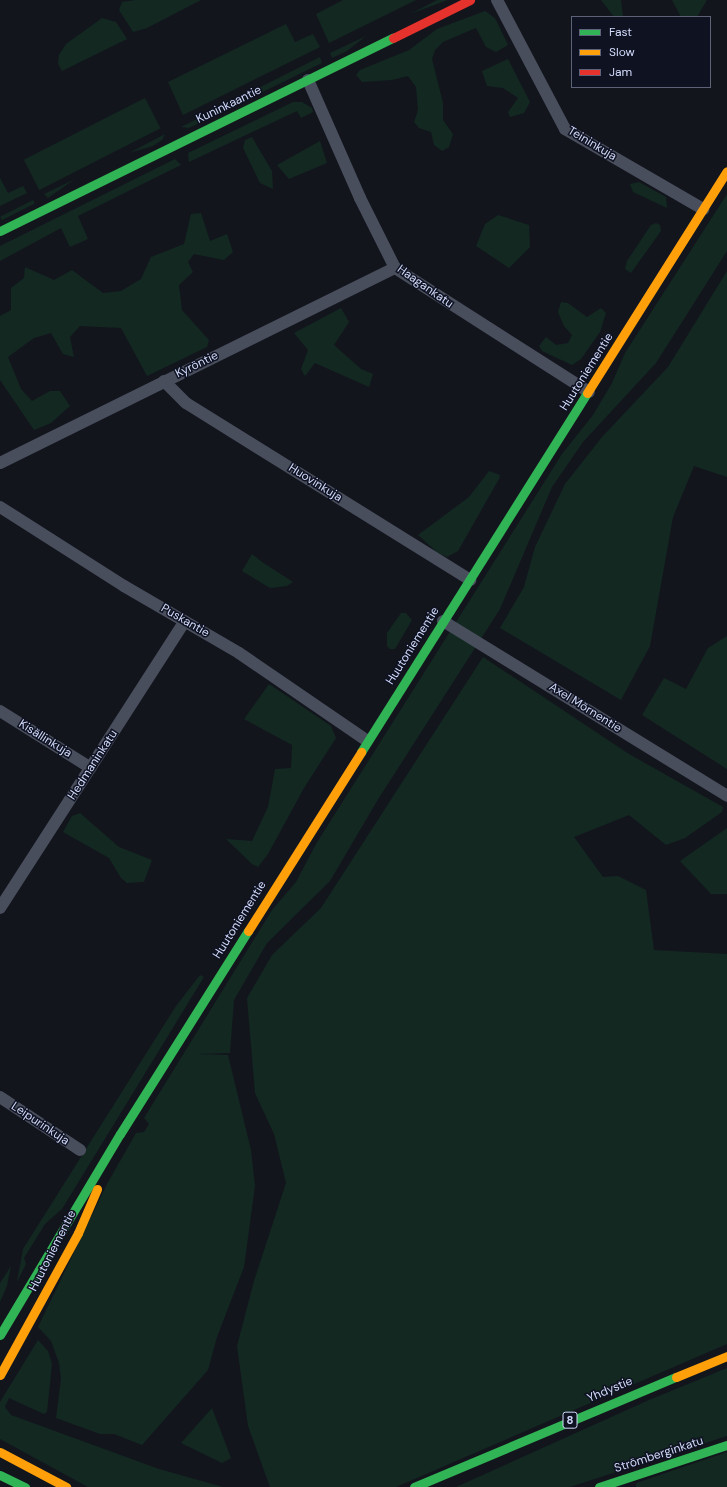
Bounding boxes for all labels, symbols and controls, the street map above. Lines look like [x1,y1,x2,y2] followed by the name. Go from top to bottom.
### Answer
[571,16,711,88] legend
[609,24,632,40] text: Fast
[609,44,635,60] text: Slow
[609,64,632,80] text: Jam
[194,83,264,127] street label: Kuninkaantie
[565,124,619,164] street label: Teininkuja
[394,262,456,312] street label: Haagankatu
[557,330,617,414] street label: Huutoniementie
[173,349,221,381] street label: Kyröntie
[286,461,344,505] street label: Huovinkuja
[158,601,212,641] street label: Puskantie
[383,604,443,688] street label: Huutoniementie
[546,680,624,736] street label: Axel Mörnentie
[16,717,74,761] street label: Kisällinkuja
[65,727,121,803] street label: Hedmaninkatu
[210,878,270,962] street label: Huutoniementie
[8,1099,72,1149] street label: Leipurinkuja
[26,1208,80,1294] street label: Huutoniementie
[585,1374,635,1406] street label: Yhdystie
[562,1411,578,1429] road number: 8
[613,1434,705,1476] street label: Strömberginkatu

